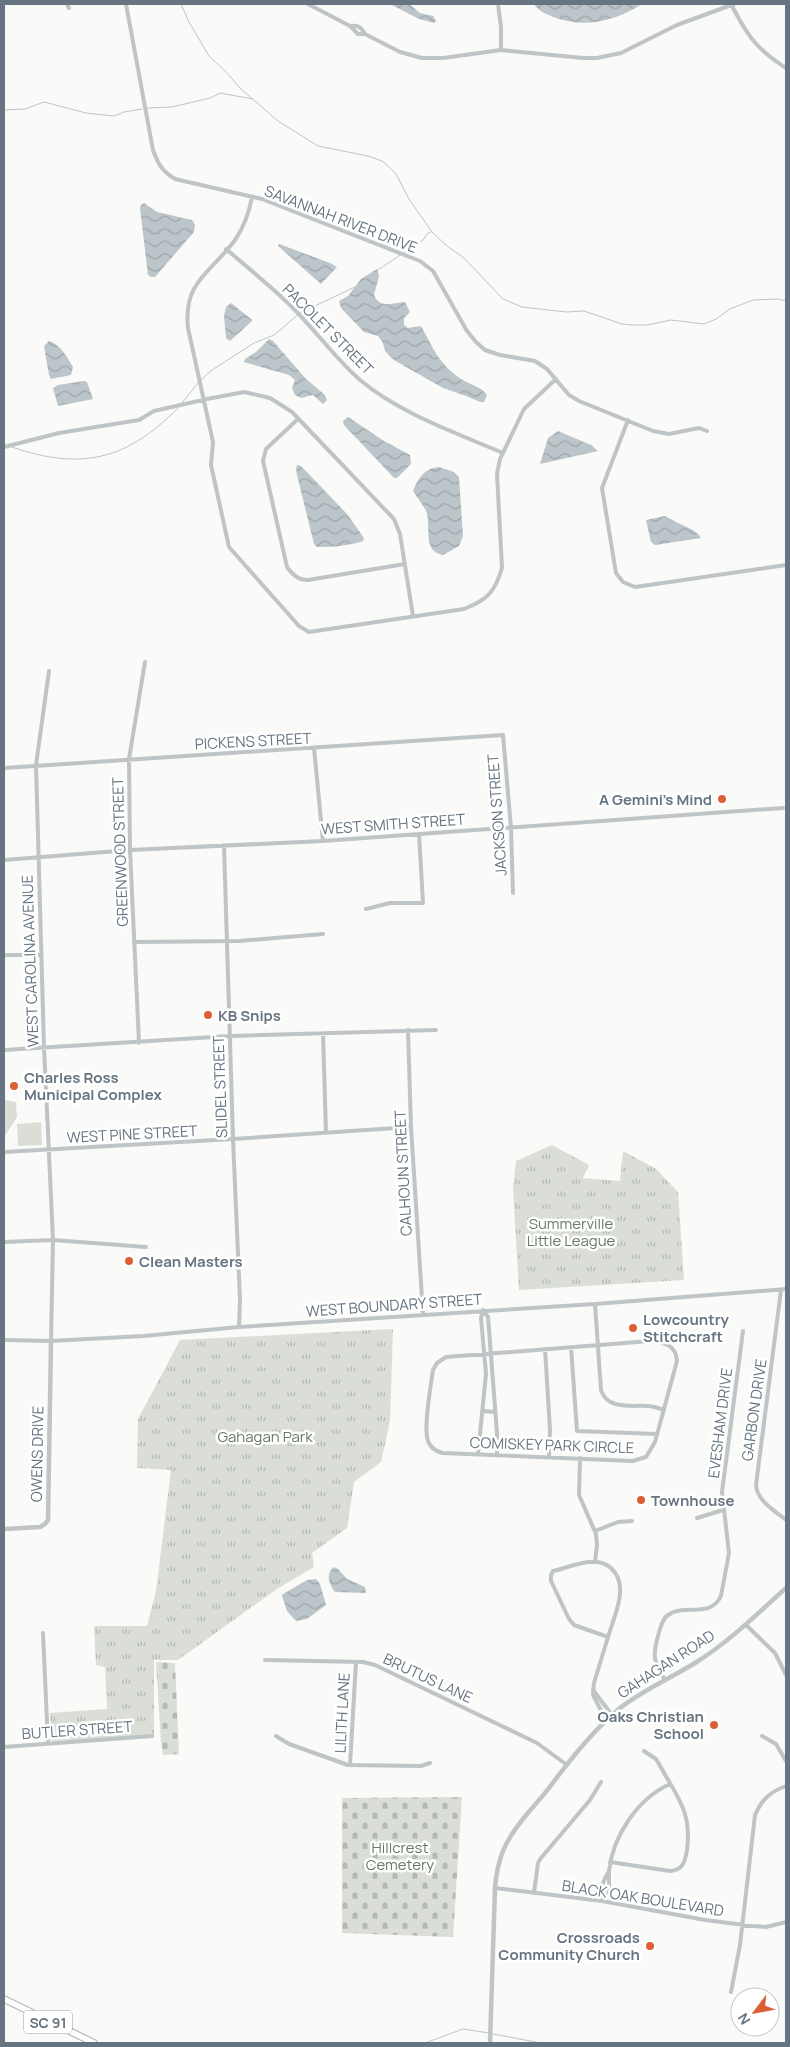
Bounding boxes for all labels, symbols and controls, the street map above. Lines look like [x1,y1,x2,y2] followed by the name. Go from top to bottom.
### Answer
[262,180,420,258] street label: SAVANNAH RIVER DRIVE
[278,279,378,379] street label: PACOLET STREET
[194,727,312,755] street label: PICKENS STREET
[482,753,512,877] street label: JACKSON STREET
[107,777,133,927] street label: GREENWOOD STREET
[599,789,712,810] place label: A Gemini's Mind
[716,793,728,805] marker: A Gemini's Mind
[320,808,466,840] street label: WEST SMITH STREET
[16,874,44,1048] street label: WEST CAROLINA AVENUE
[218,1005,281,1026] place label: KB Snips
[202,1009,214,1021] marker: KB Snips
[208,1035,232,1139] street label: SLIDEL STREET
[24,1067,163,1105] place label: Charles Ross Municipal Complex
[8,1080,20,1092] marker: Charles Ross Municipal Complex
[389,1109,417,1237] street label: CALHOUN STREET
[66,1120,198,1148] street label: WEST PINE STREET
[527,1213,616,1251] park label: Summerville Little League
[139,1251,243,1272] place label: Clean Masters
[123,1255,135,1267] marker: Clean Masters
[305,1288,483,1322] street label: WEST BOUNDARY STREET
[643,1309,729,1347] place label: Lowcountry Stitchcraft
[627,1322,639,1334] marker: Lowcountry Stitchcraft
[736,1357,772,1463] street label: GARBON DRIVE
[703,1367,737,1479] street label: EVESHAM DRIVE
[26,1406,48,1502] street label: OWENS DRIVE
[217,1426,313,1447] park label: Gahagan Park
[469,1432,635,1458] street label: COMISKEY PARK CIRCLE
[651,1490,734,1511] place label: Townhouse
[635,1494,647,1506] marker: Townhouse
[613,1625,719,1703] street label: GAHAGAN ROAD
[380,1648,476,1708] street label: BRUTUS LANE
[329,1672,355,1754] street label: LILITH LANE
[598,1706,704,1744] place label: Oaks Christian School
[21,1716,133,1744] street label: BUTLER STREET
[708,1719,720,1731] marker: Oaks Christian School
[366,1837,434,1875] park label: Hillcrest Cemetery
[560,1875,726,1921] street label: BLACK OAK BOULEVARD
[498,1927,640,1965] place label: Crossroads Community Church
[644,1940,656,1952] marker: Crossroads Community Church
[730,1987,780,2037] north arrow
[24,2010,72,2034] road number: SC 91
[733,2010,754,2028] text: N

